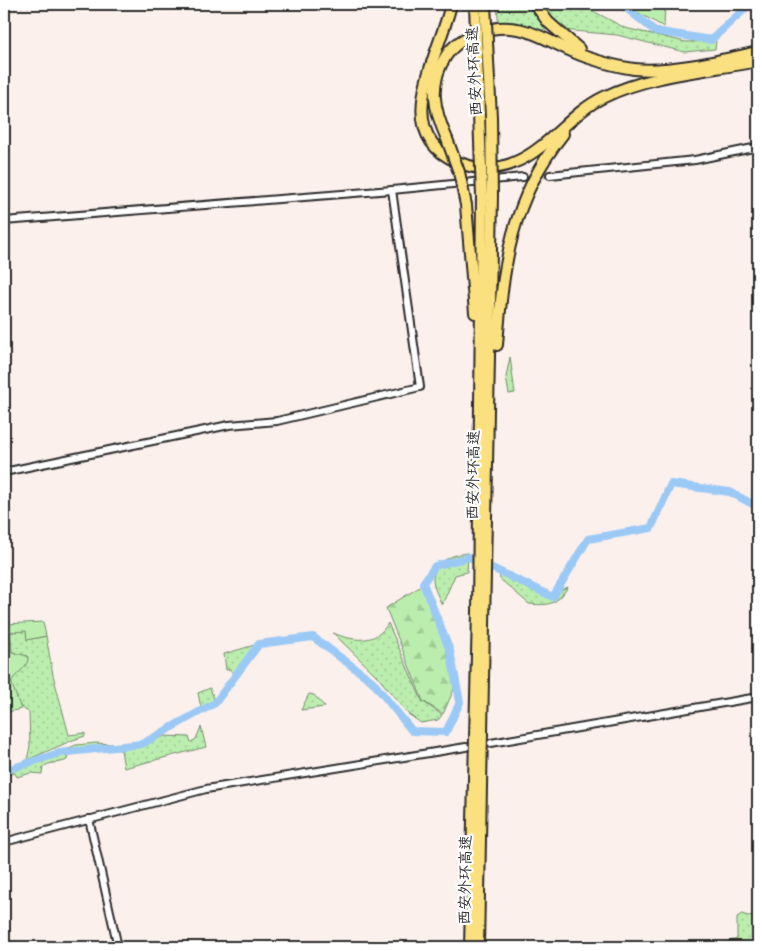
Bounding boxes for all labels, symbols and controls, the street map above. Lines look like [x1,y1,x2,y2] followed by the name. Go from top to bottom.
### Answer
[463,26,485,116] street label: 西安外环高速
[463,430,483,520] street label: 西安外环高速
[455,835,475,925] street label: 西安外环高速

